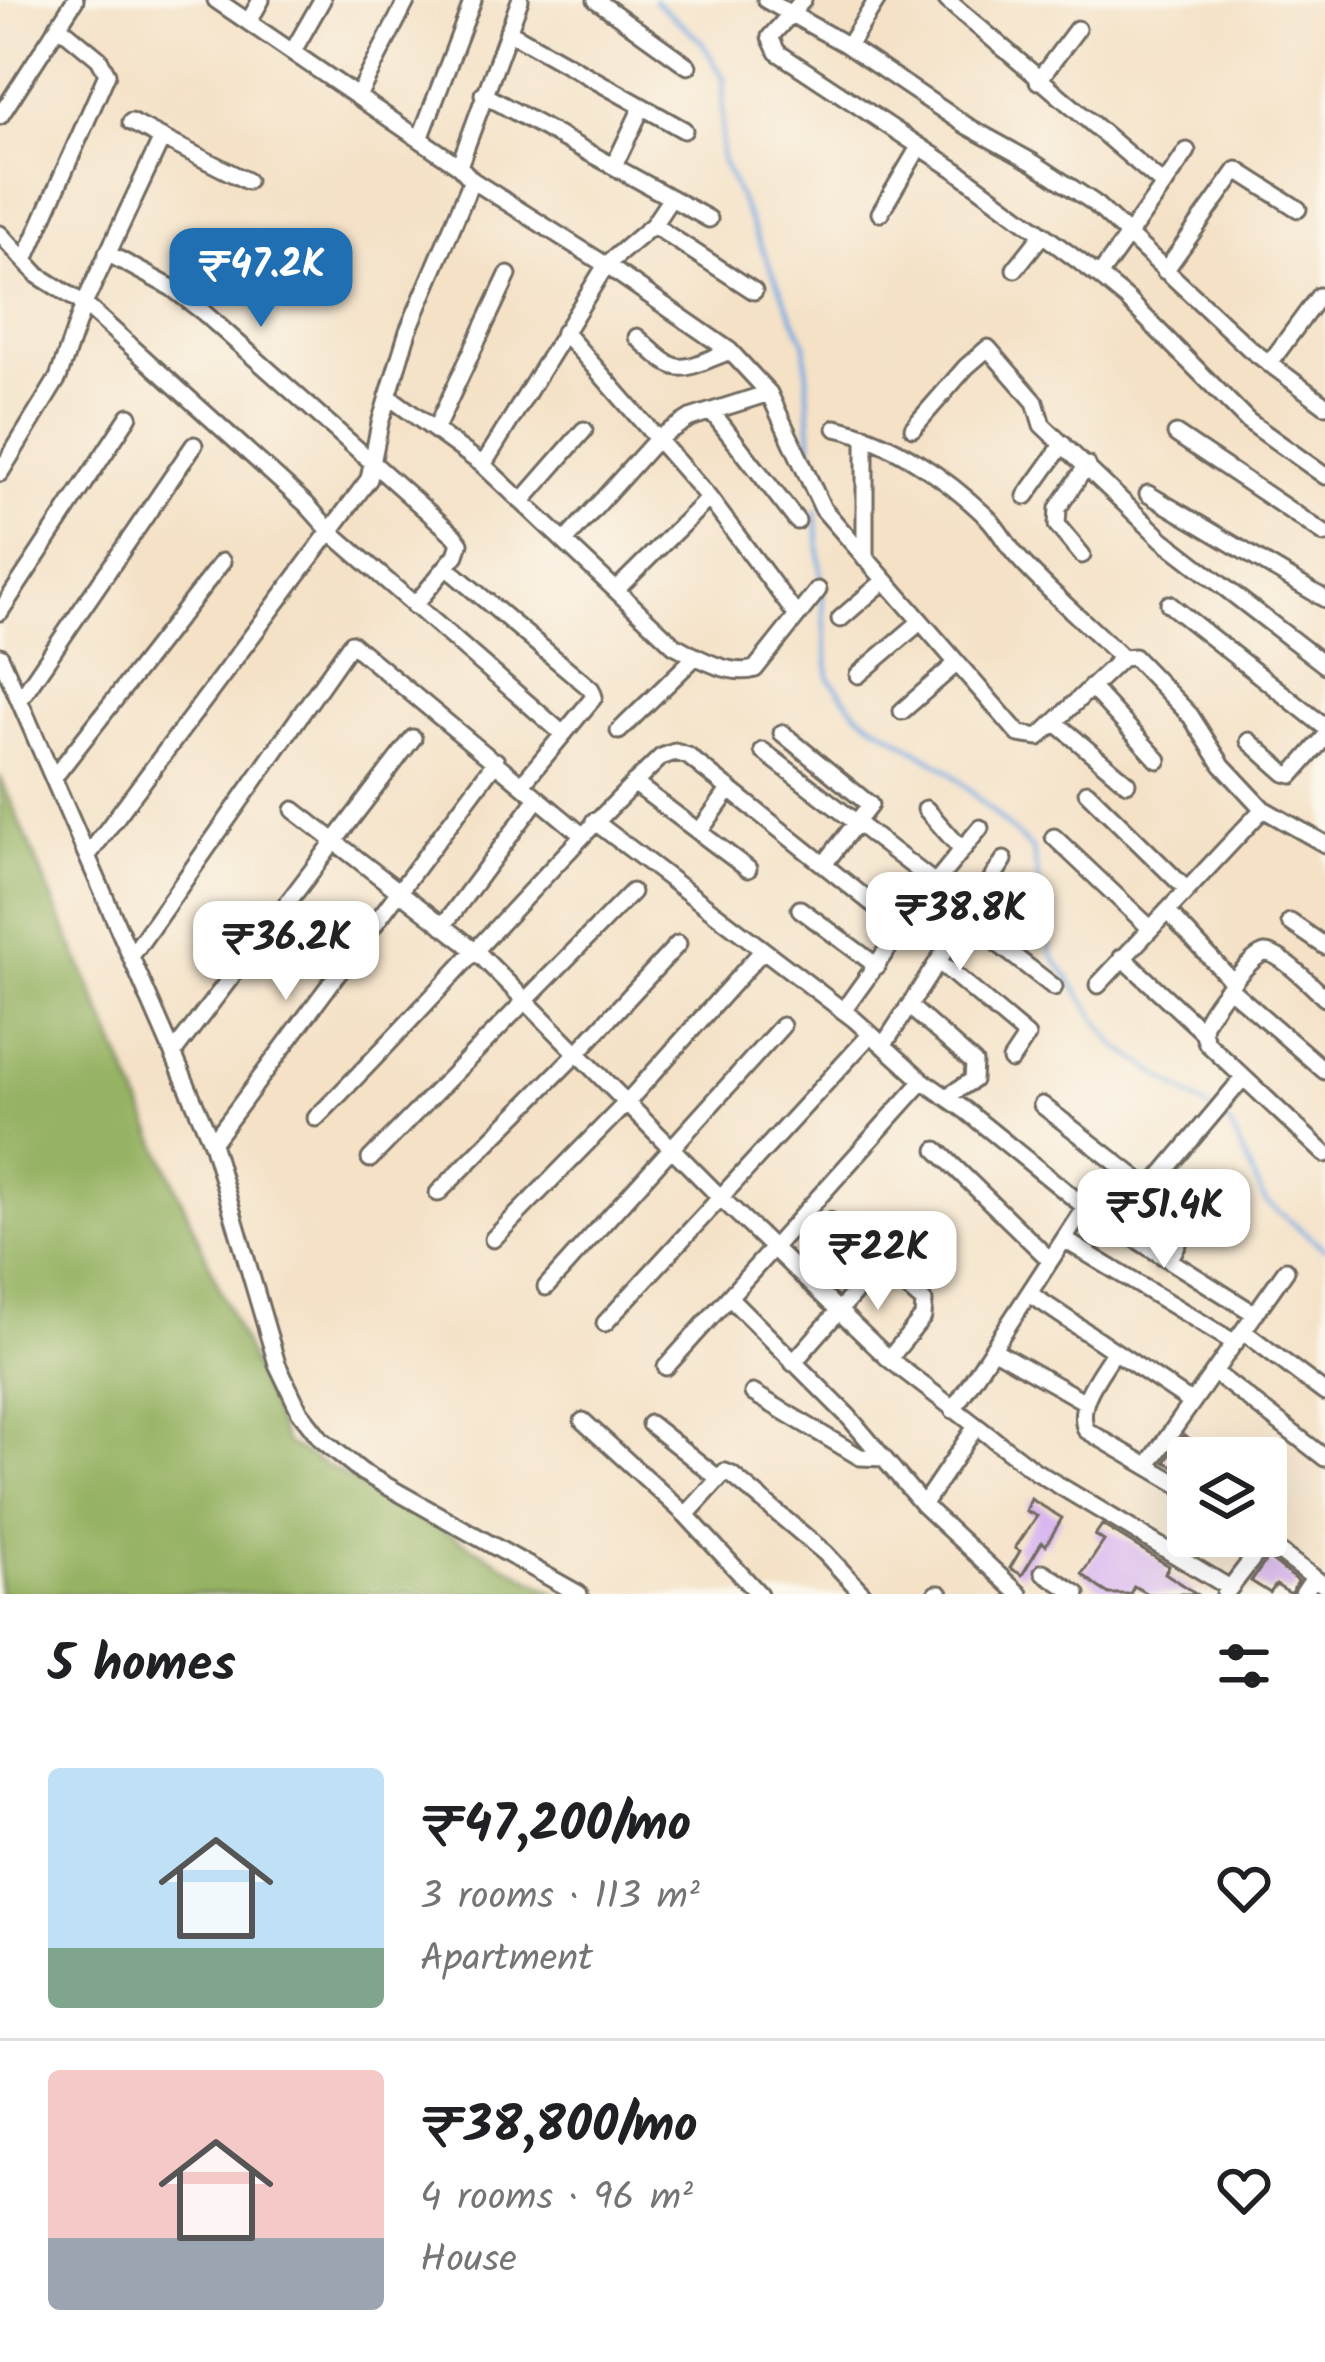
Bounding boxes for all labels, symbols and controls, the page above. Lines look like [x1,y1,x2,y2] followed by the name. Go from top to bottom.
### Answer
[163,228,359,330] pin: ₹47.2K
[196,236,326,298] text: ₹47.2K
[862,872,1058,974] pin: ₹38.8K
[893,880,1027,942] text: ₹38.8K
[188,901,384,1003] pin: ₹36.2K
[220,909,352,971] text: ₹36.2K
[1066,1169,1262,1271] pin: ₹51.4K
[1104,1177,1224,1239] text: ₹51.4K
[807,1211,949,1313] pin: ₹22K
[827,1219,929,1281] text: ₹22K
[1167,1437,1287,1557] map controls
[1167,1437,1287,1557] button: layers
[48,1626,236,1707] text: 5 homes
[1211,1633,1277,1699] icon: filters
[420,1786,691,1867] text: ₹47,200/mo
[144,1816,288,1960] icon: home
[1211,1855,1277,1921] icon: heart
[420,1867,700,1929] text: 3 rooms · 113 m²
[420,1929,593,1991] text: Apartment
[420,2087,698,2168] text: ₹38,800/mo
[144,2118,288,2262] icon: home
[1211,2157,1277,2223] icon: heart
[420,2168,693,2230] text: 4 rooms · 96 m²
[420,2230,517,2292] text: House

